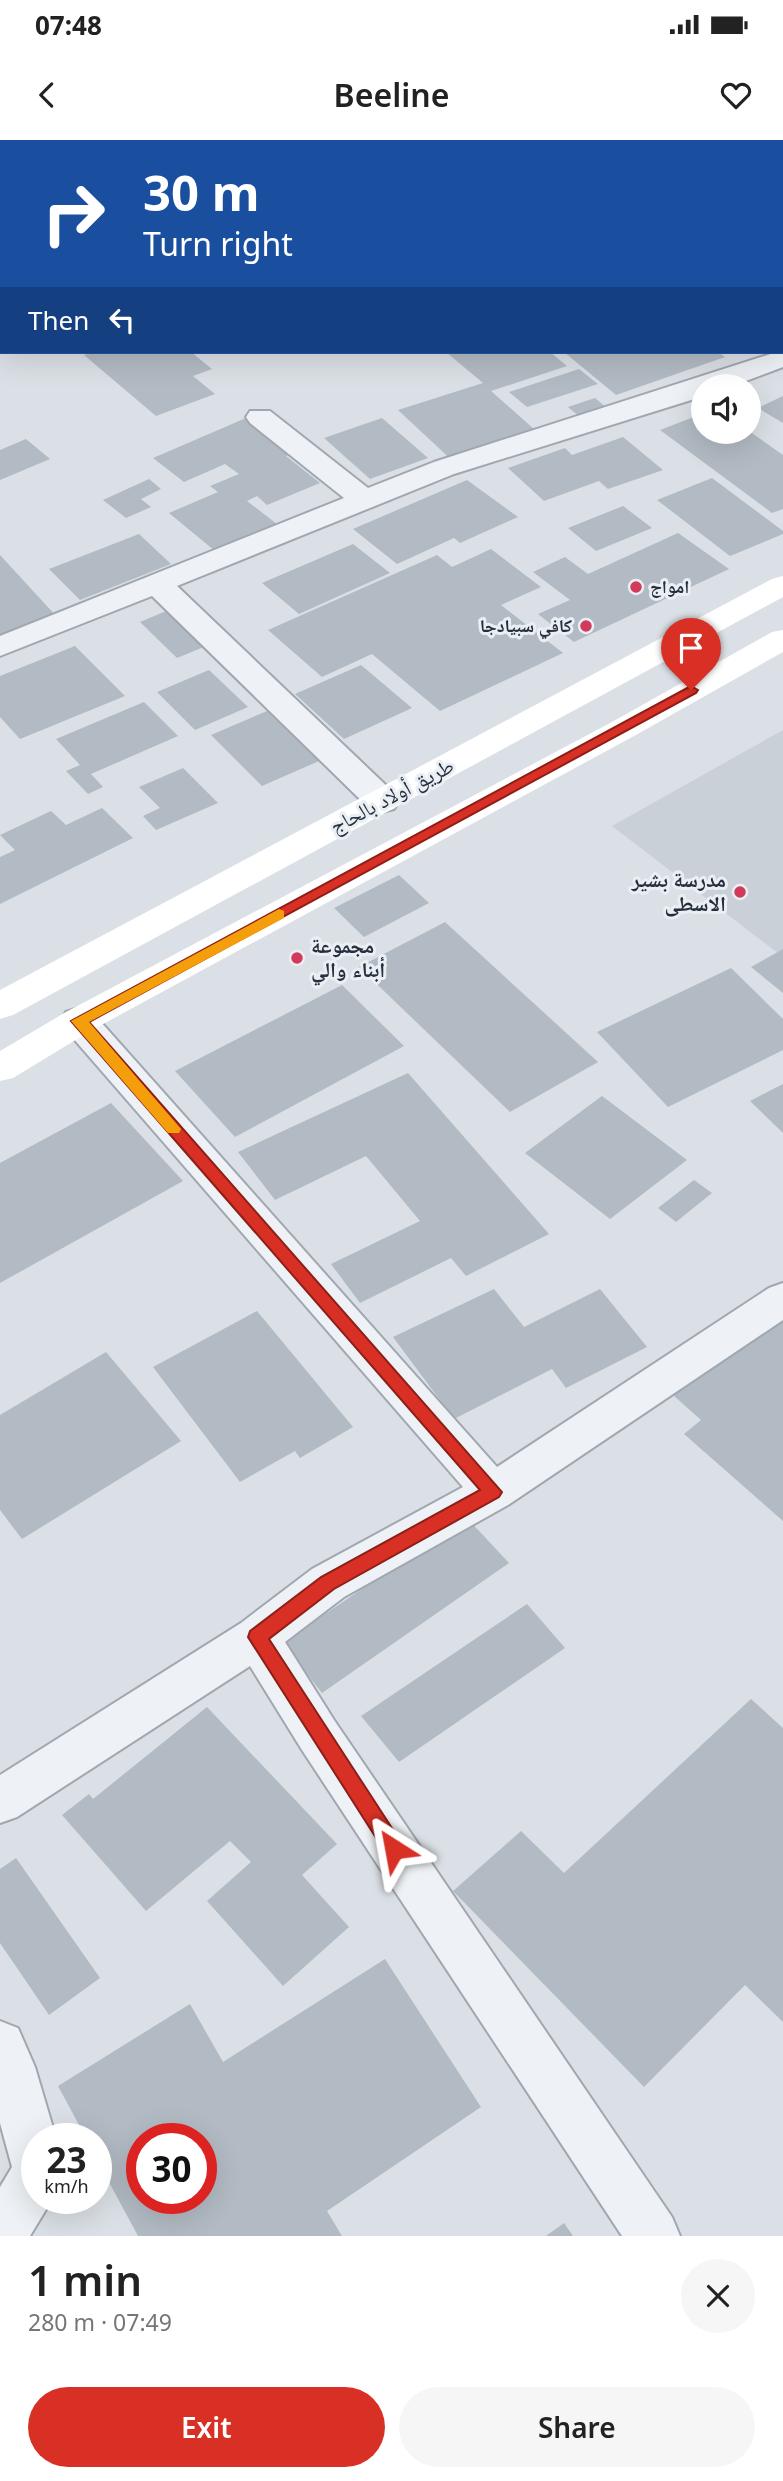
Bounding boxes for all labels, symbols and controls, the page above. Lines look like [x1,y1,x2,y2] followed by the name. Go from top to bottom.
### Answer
[35,7,102,43] text: 07:48
[334,73,449,116] text: Beeline
[28,76,66,114] icon: back
[717,76,755,114] icon: heart
[143,159,260,225] text: 30 m
[28,168,119,259] icon: right
[143,222,293,265] text: Turn right
[103,301,141,339] icon: left
[28,302,89,338] text: Then
[691,374,761,444] map controls
[691,374,761,444] button: sound
[650,574,689,598] place label: امواج
[628,579,644,595] marker: امواج
[480,613,572,640] place label: كافي سبيادجا
[578,618,594,634] marker: كافي سبيادجا
[661,618,721,690] pin
[672,629,710,667] icon: arrive
[325,751,458,840] street label: طريق أولاد بالحاج
[631,865,726,917] place label: مدرسة بشير الاسطى
[732,884,748,900] marker: مدرسة بشير الاسطى
[311,931,385,986] place label: مجموعة أبناء والي
[289,950,305,966] marker: مجموعة أبناء والي
[357,1812,431,1886] position arrow
[126,2123,217,2214] speed limit sign: 30
[46,2136,87,2183] text: 23
[44,2174,89,2198] text: km/h
[28,2251,142,2308] text: 1 min
[681,2259,755,2333] button: close
[28,2306,172,2338] text: 280 m · 07:49
[28,2387,385,2467] button: Exit
[399,2387,755,2467] button: Share

